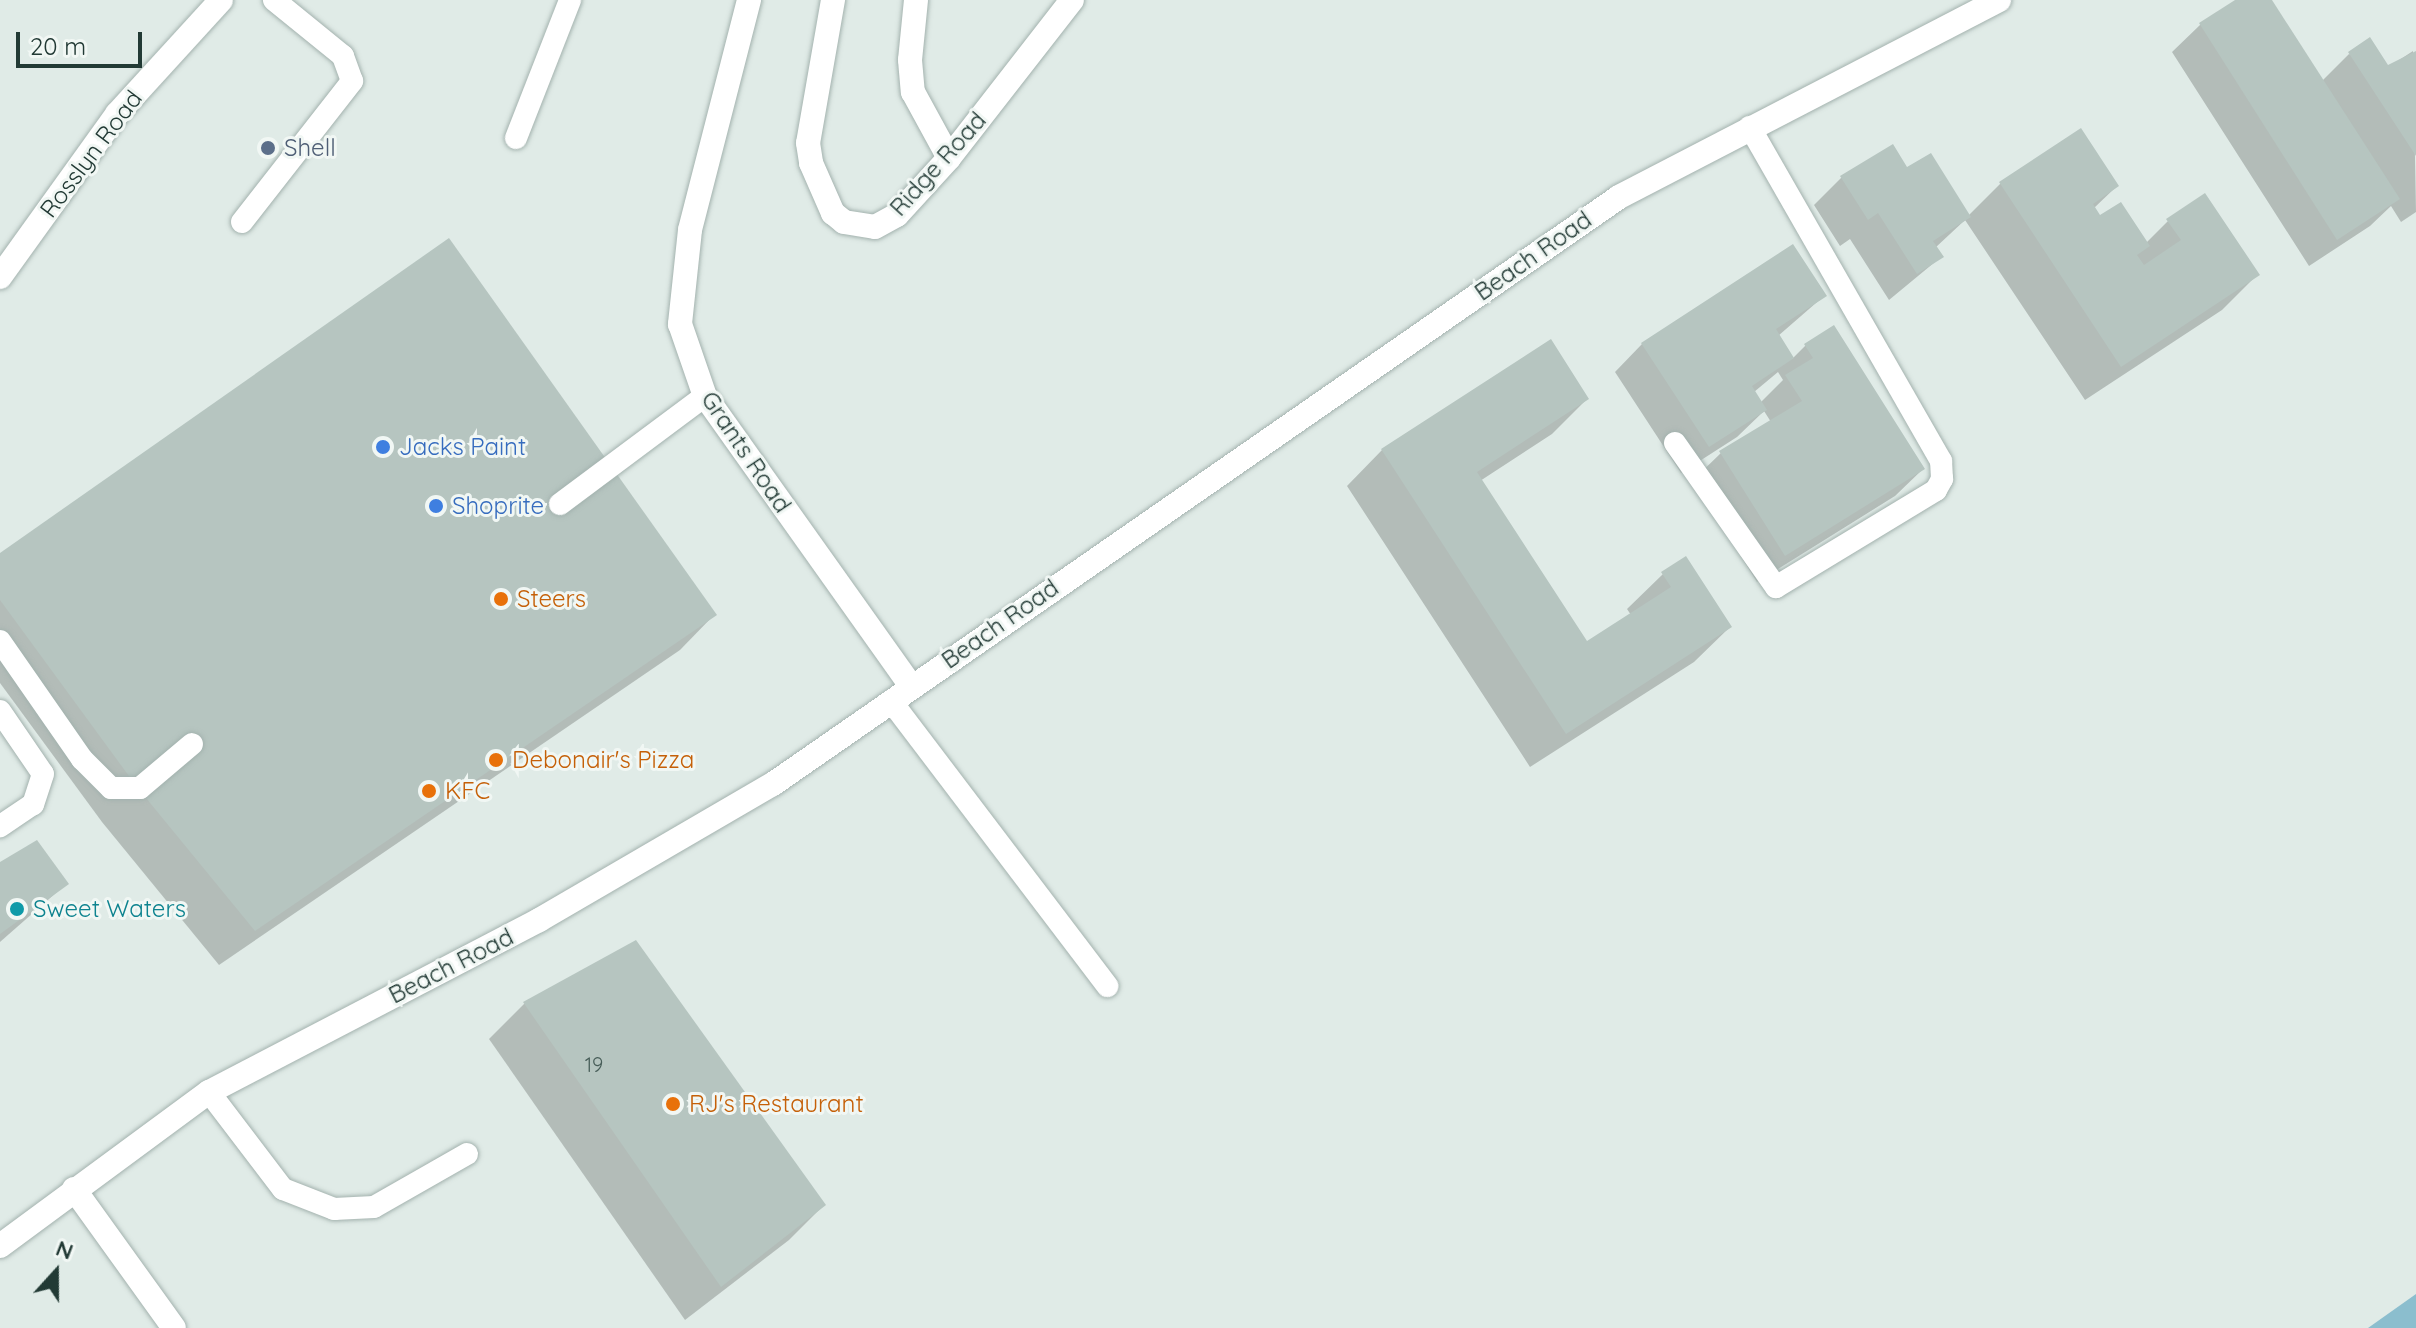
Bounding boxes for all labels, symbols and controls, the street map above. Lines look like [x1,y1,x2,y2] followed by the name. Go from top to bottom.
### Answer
[20,16,146,66] scale bar
[30,31,86,61] text: 20 m
[34,85,148,223] street label: Rosslyn Road
[884,106,992,222] street label: Ridge Road
[284,134,336,162] place label: Shell
[259,139,277,157] marker: Shell
[1469,205,1597,307] street label: Beach Road
[695,386,797,518] street label: Grants Road
[399,433,526,461] place label: Jacks Paint
[374,438,392,456] marker: Jacks Paint
[452,492,544,520] place label: Shoprite
[427,497,445,515] marker: Shoprite
[936,573,1064,675] street label: Beach Road
[517,585,586,613] place label: Steers
[492,590,510,608] marker: Steers
[512,746,694,774] place label: Debonair's Pizza
[487,751,505,769] marker: Debonair's Pizza
[445,777,490,805] place label: KFC
[420,782,438,800] marker: KFC
[33,895,186,923] place label: Sweet Waters
[8,900,26,918] marker: Sweet Waters
[384,922,518,1010] street label: Beach Road
[585,1052,603,1076] house number: 19
[689,1090,864,1118] place label: RJ's Restaurant
[664,1095,682,1113] marker: RJ's Restaurant
[16,1232,96,1312] north arrow
[52,1234,77,1266] text: N

